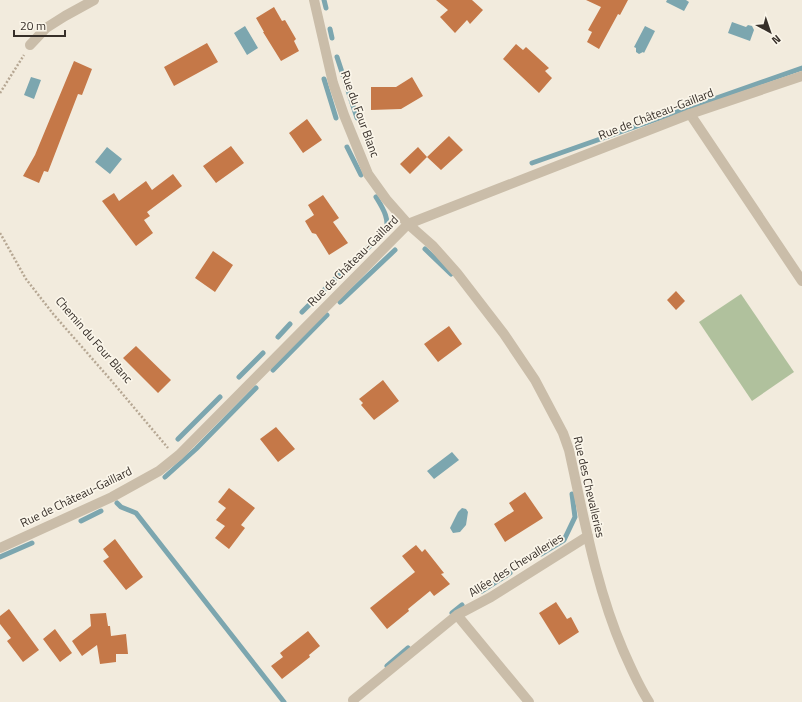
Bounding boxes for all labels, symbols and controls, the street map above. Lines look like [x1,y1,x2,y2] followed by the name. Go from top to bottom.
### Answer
[14,12,65,38] scale bar
[750,12,790,52] north arrow
[20,16,46,35] text: 20 m
[768,31,784,48] text: N
[336,68,385,160] street label: Rue du Four Blanc
[595,83,716,144] street label: Rue de Château-Gaillard
[303,211,403,311] street label: Rue de Château-Gaillard
[51,292,137,387] street label: Chemin du Four Blanc
[569,434,611,540] street label: Rue des Chevalleries
[17,461,135,532] street label: Rue de Château-Gaillard
[465,527,567,601] street label: Allée des Chevalleries

